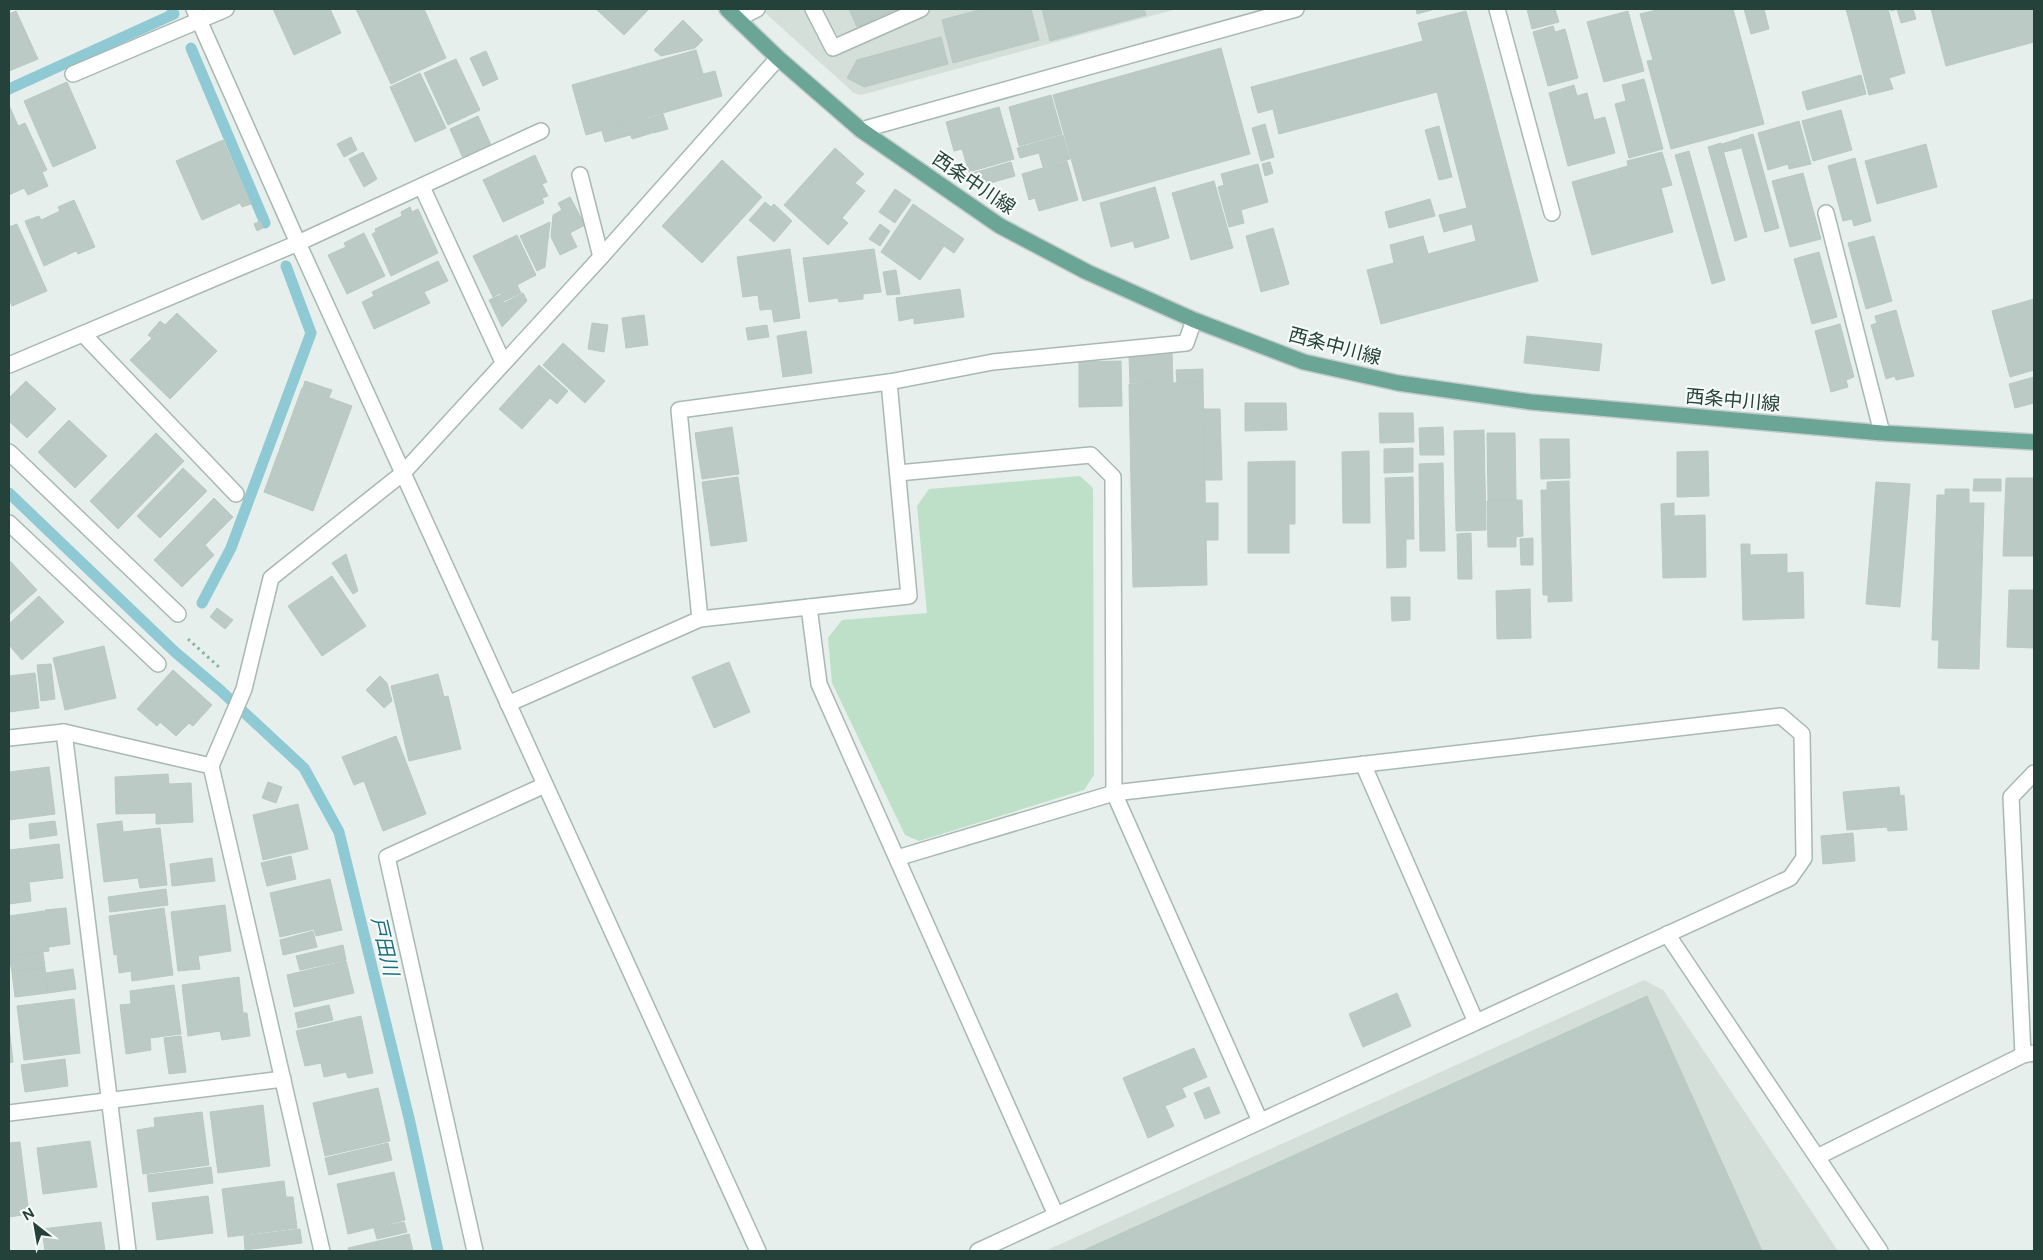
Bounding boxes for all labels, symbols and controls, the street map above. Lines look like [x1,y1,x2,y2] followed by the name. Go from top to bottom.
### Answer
[928,147,1020,219] street label: 西条中川線
[1286,323,1384,369] street label: 西条中川線
[1685,384,1781,416] street label: 西条中川線
[367,914,404,980] water label: 戸田川
[10,1200,60,1250] north arrow
[20,1204,38,1224] text: N

